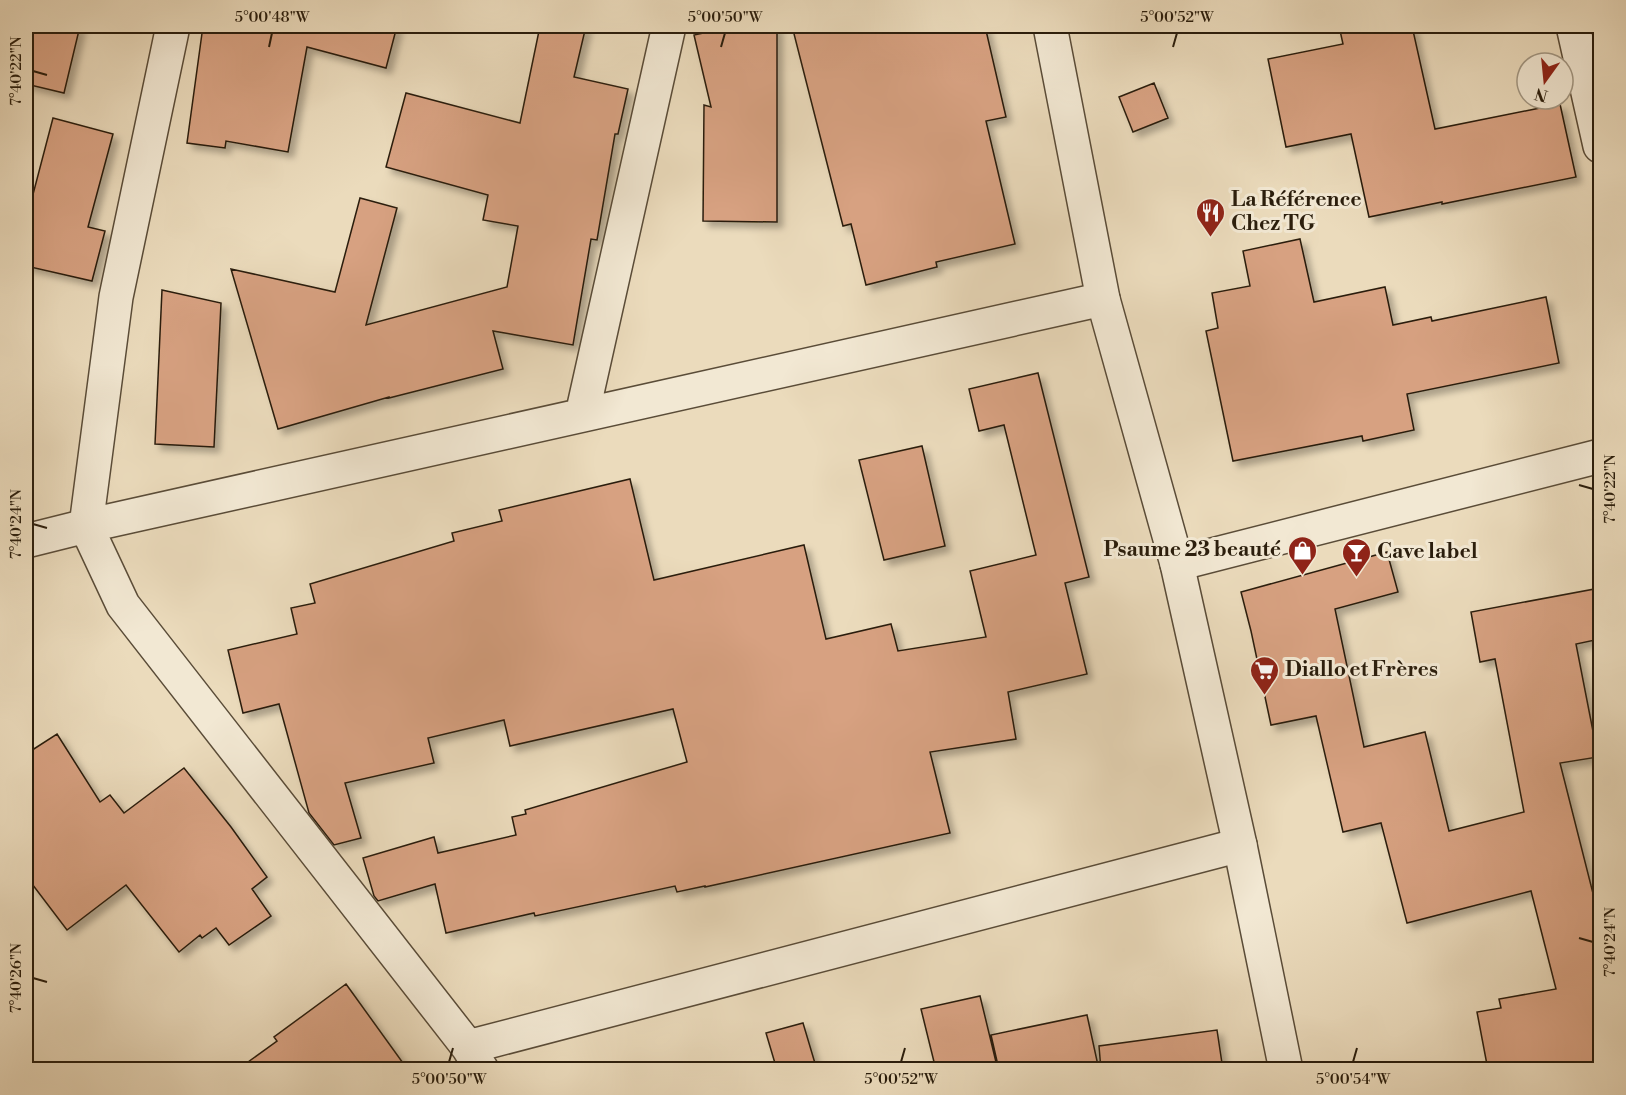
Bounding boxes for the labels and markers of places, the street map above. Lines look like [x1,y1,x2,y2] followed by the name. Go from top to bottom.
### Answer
[1231,187,1362,237] place label: La Référence Chez TG
[1194,196,1226,238] restaurant icon: La Référence Chez TG
[1286,534,1318,576] shop icon: Psaume 23 beauté
[1340,536,1372,578] bar icon: Cave label
[1103,537,1281,563] place label: Psaume 23 beauté
[1377,539,1478,565] place label: Cave label
[1248,654,1280,696] supermarket icon: Diallo et Frères
[1285,657,1438,683] place label: Diallo et Frères

